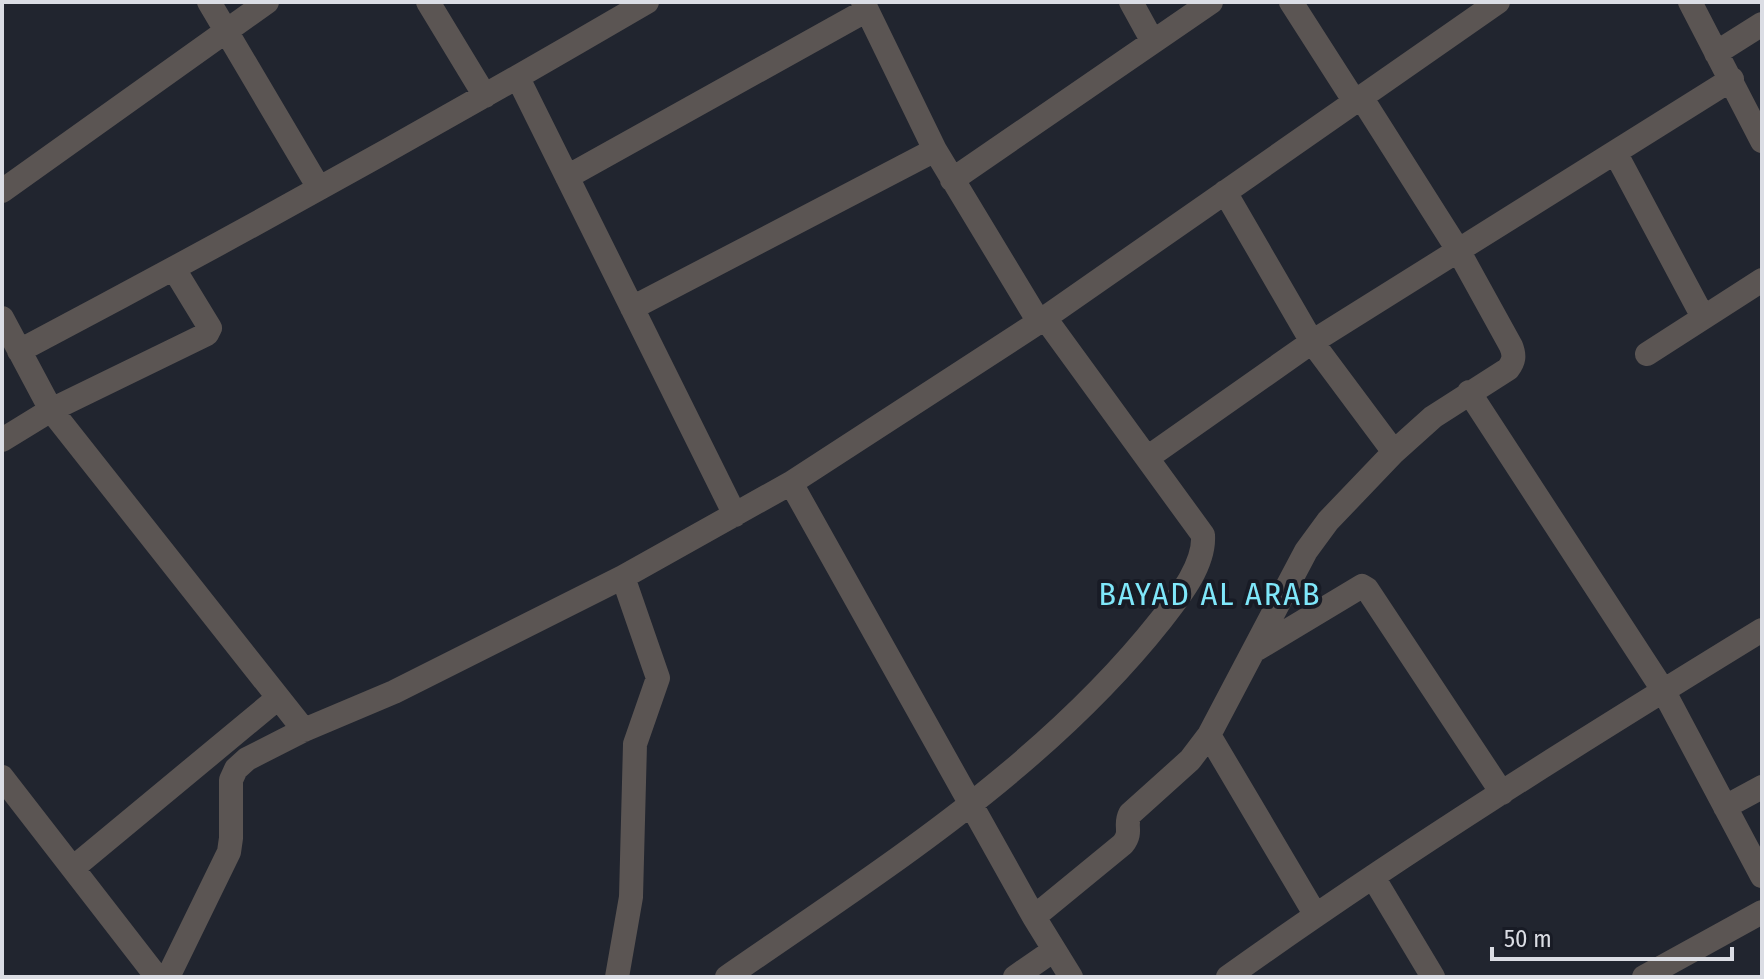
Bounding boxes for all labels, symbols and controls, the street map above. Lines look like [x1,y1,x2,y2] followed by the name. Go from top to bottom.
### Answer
[1098,575,1322,613] district label: BAYAD AL ARAB
[1492,911,1732,961] scale bar
[1504,925,1552,953] text: 50 m

